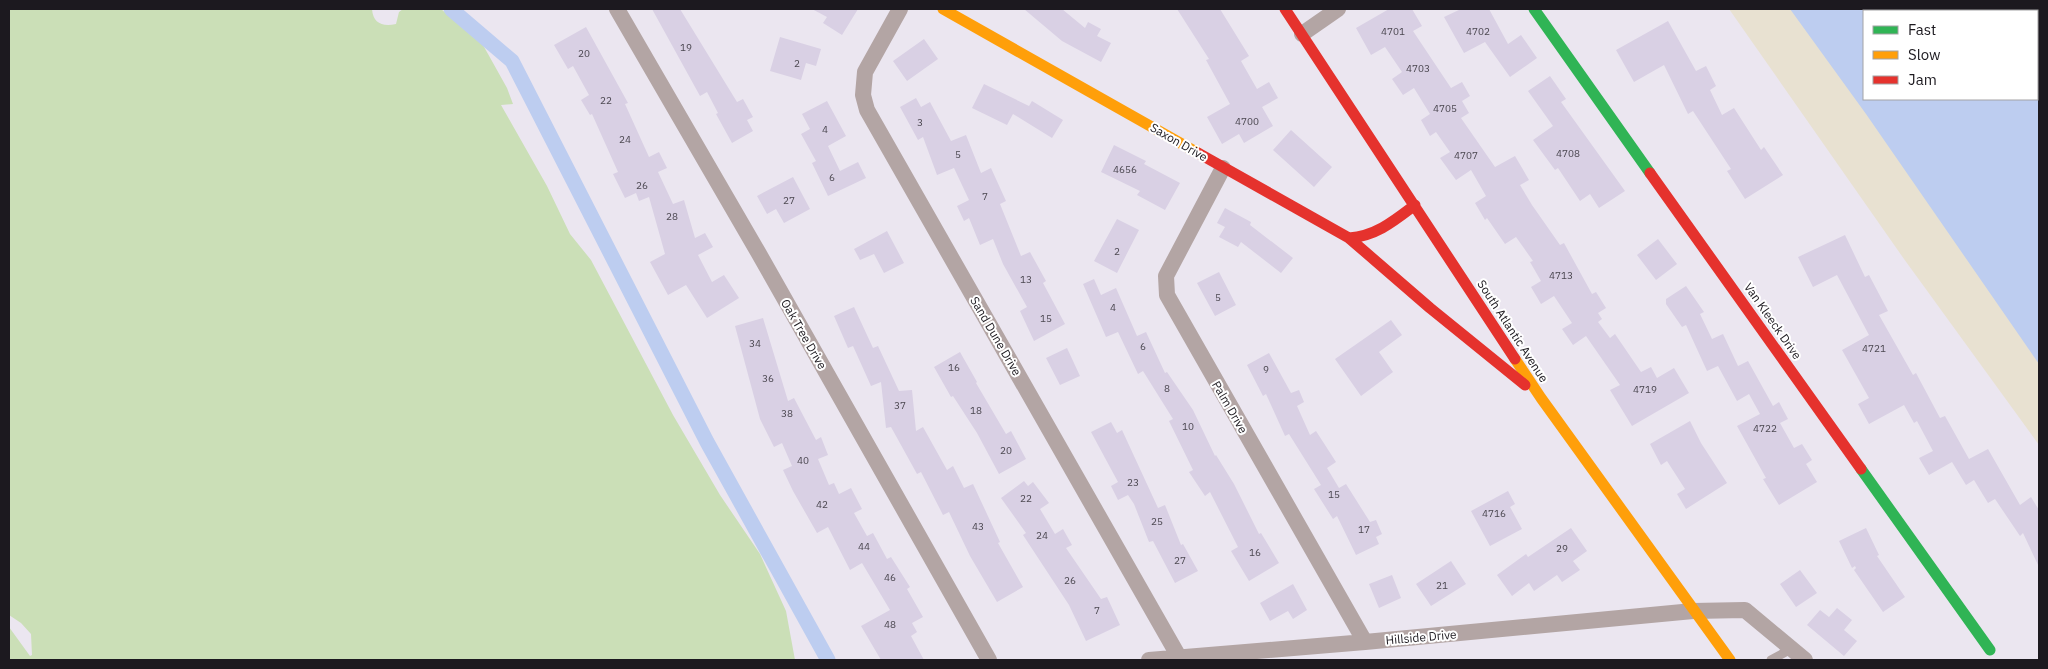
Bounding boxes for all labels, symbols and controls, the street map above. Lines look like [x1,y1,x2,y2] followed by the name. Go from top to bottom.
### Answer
[1863,10,2038,100] legend
[1908,20,1936,39] text: Fast
[1381,25,1405,38] house number: 4701
[1466,25,1490,38] house number: 4702
[680,41,692,54] house number: 19
[1908,45,1941,64] text: Slow
[578,47,590,60] house number: 20
[794,57,800,70] house number: 2
[1406,62,1430,75] house number: 4703
[1908,70,1937,89] text: Jam
[600,94,612,107] house number: 22
[1433,102,1457,115] house number: 4705
[1235,115,1259,128] house number: 4700
[917,116,923,129] house number: 3
[1148,120,1211,165] street label: Saxon Drive
[822,123,828,136] house number: 4
[619,133,631,146] house number: 24
[1556,147,1580,160] house number: 4708
[955,148,961,161] house number: 5
[1454,149,1478,162] house number: 4707
[1113,163,1137,176] house number: 4656
[829,171,835,184] house number: 6
[636,179,648,192] house number: 26
[982,190,988,203] house number: 7
[783,194,795,207] house number: 27
[666,210,678,223] house number: 28
[1114,245,1120,258] house number: 2
[1549,269,1573,282] house number: 4713
[1020,273,1032,286] house number: 13
[1474,277,1552,385] street label: South Atlantic Avenue
[1741,280,1805,363] street label: Van Kleeck Drive
[1215,291,1221,304] house number: 5
[967,294,1025,379] street label: Sand Dune Drive
[778,296,830,372] street label: Oak Tree Drive
[1110,301,1116,314] house number: 4
[1040,312,1052,325] house number: 15
[749,337,761,350] house number: 34
[1140,340,1146,353] house number: 6
[1862,342,1886,355] house number: 4721
[948,361,960,374] house number: 16
[1263,363,1269,376] house number: 9
[762,372,774,385] house number: 36
[1209,378,1251,436] street label: Palm Drive
[1164,382,1170,395] house number: 8
[1633,383,1657,396] house number: 4719
[894,399,906,412] house number: 37
[970,404,982,417] house number: 18
[781,407,793,420] house number: 38
[1182,420,1194,433] house number: 10
[1753,422,1777,435] house number: 4722
[1000,444,1012,457] house number: 20
[797,454,809,467] house number: 40
[1127,476,1139,489] house number: 23
[1328,488,1340,501] house number: 15
[1020,492,1032,505] house number: 22
[816,498,828,511] house number: 42
[1482,507,1506,520] house number: 4716
[1151,515,1163,528] house number: 25
[972,520,984,533] house number: 43
[1358,523,1370,536] house number: 17
[1036,529,1048,542] house number: 24
[858,540,870,553] house number: 44
[1556,542,1568,555] house number: 29
[1249,546,1261,559] house number: 16
[1174,554,1186,567] house number: 27
[884,571,896,584] house number: 46
[1064,574,1076,587] house number: 26
[1436,579,1448,592] house number: 21
[1094,604,1100,617] house number: 7
[884,618,896,631] house number: 48
[1385,626,1457,648] street label: Hillside Drive

